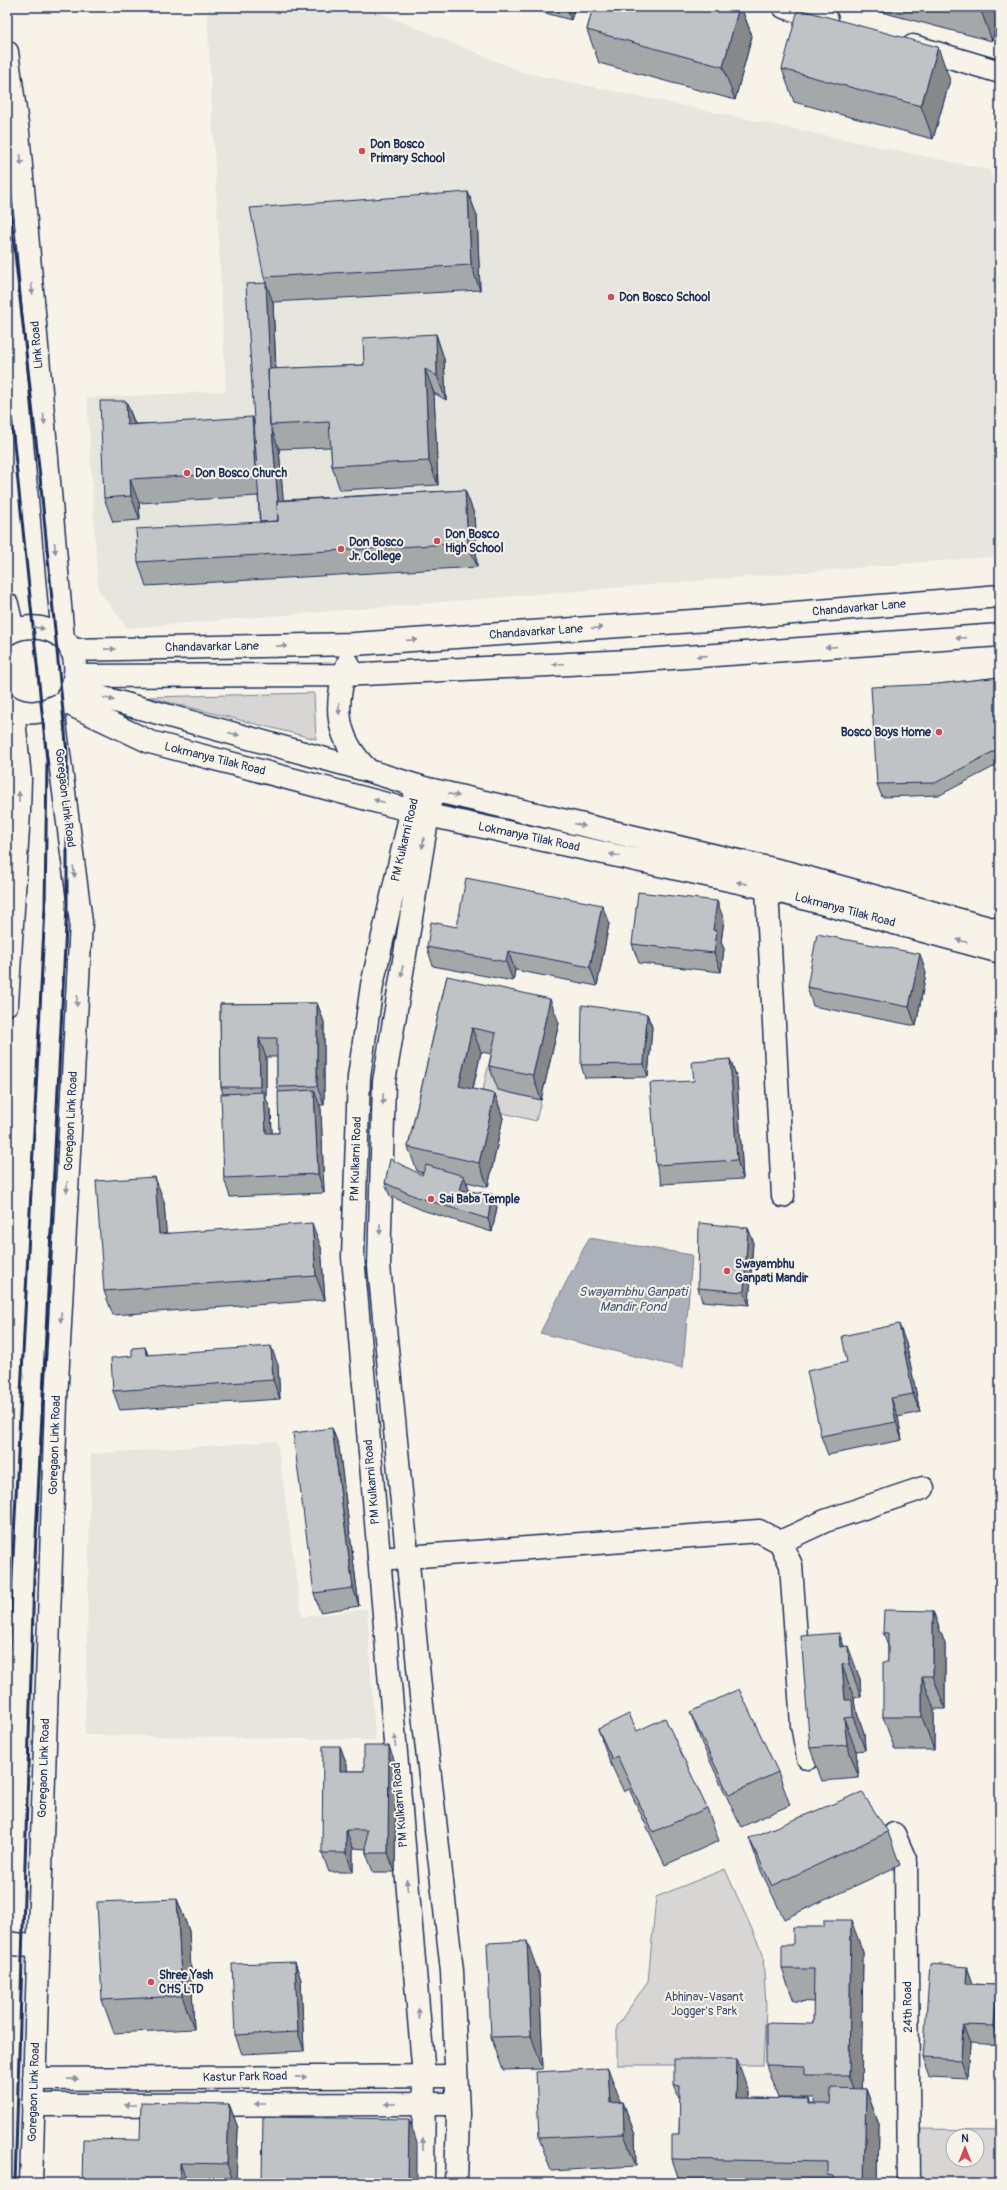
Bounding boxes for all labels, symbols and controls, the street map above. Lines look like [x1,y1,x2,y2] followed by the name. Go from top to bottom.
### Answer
[370,137,445,166] place label: Don Bosco Primary School
[357,146,367,156] marker: Don Bosco Primary School
[17,154,24,166] one-way arrow
[29,283,36,295] one-way arrow
[619,290,711,305] place label: Don Bosco School
[606,292,616,302] marker: Don Bosco School
[27,320,47,370] street label: Link Road
[40,413,47,425] one-way arrow
[195,466,287,481] place label: Don Bosco Church
[182,468,192,478] marker: Don Bosco Church
[445,527,504,556] place label: Don Bosco High School
[349,535,404,564] place label: Don Bosco Jr. College
[432,536,442,546] marker: Don Bosco High School
[52,542,58,554] one-way arrow
[336,544,346,554] marker: Don Bosco Jr. College
[812,596,907,620] street label: Chandavarkar Lane
[489,621,583,643] street label: Chandavarkar Lane
[591,624,603,631] one-way arrow
[33,625,45,631] one-way arrow
[955,634,967,641] one-way arrow
[406,637,418,644] one-way arrow
[165,639,259,655] street label: Chandavarkar Lane
[276,643,289,649] one-way arrow
[825,643,837,650] one-way arrow
[104,646,117,652] one-way arrow
[696,652,708,659] one-way arrow
[552,661,564,668] one-way arrow
[103,696,115,702] one-way arrow
[336,703,342,716] one-way arrow
[841,725,932,740] place label: Bosco Boys Home
[934,727,944,737] marker: Bosco Boys Home
[229,731,241,737] one-way arrow
[163,739,267,779] street label: Lokmanya Tilak Road
[51,748,79,849] street label: Goregaon Link Road
[16,790,22,803] one-way arrow
[448,793,460,799] one-way arrow
[388,797,422,883] street label: PM Kulkarni Road
[373,798,385,804] one-way arrow
[477,819,581,855] street label: Lokmanya Tilak Road
[574,822,587,828] one-way arrow
[420,836,426,849] one-way arrow
[609,852,621,858] one-way arrow
[71,866,77,878] one-way arrow
[736,879,748,885] one-way arrow
[793,889,897,931] street label: Lokmanya Tilak Road
[956,938,969,944] one-way arrow
[399,965,405,977] one-way arrow
[73,995,80,1007] one-way arrow
[61,1071,81,1171] street label: Goregaon Link Road
[380,1093,387,1105] one-way arrow
[347,1116,365,1202] street label: PM Kulkarni Road
[64,1181,71,1193] one-way arrow
[439,1192,521,1207] place label: Sai Baba Temple
[426,1194,436,1204] marker: Sai Baba Temple
[377,1223,383,1236] one-way arrow
[735,1257,809,1286] place label: Swayambhu Ganpati Mandir
[722,1266,732,1276] marker: Swayambhu Ganpati Mandir
[579,1284,690,1315] water label: Swayambhu Ganpati Mandir Pond
[57,1311,64,1323] one-way arrow
[46,1395,64,1495] street label: Goregaon Link Road
[361,1439,383,1525] street label: PM Kulkarni Road
[35,1718,53,1818] street label: Goregaon Link Road
[391,1735,398,1747] one-way arrow
[389,1762,411,1848] street label: PM Kulkarni Road
[404,1879,411,1891] one-way arrow
[159,1968,214,1997] place label: Shree Yash CHS LTD
[146,1977,156,1987] marker: Shree Yash CHS LTD
[900,1981,916,2033] street label: 24th Road
[664,1990,744,2019] park label: Abhinav-Vasant Jogger's Park
[415,2008,422,2020] one-way arrow
[25,2042,43,2142] street label: Goregaon Link Road
[203,2069,287,2085] street label: Kastur Park Road
[295,2074,308,2080] one-way arrow
[67,2076,80,2082] one-way arrow
[253,2101,266,2107] one-way arrow
[383,2101,396,2107] one-way arrow
[123,2102,136,2108] one-way arrow
[945,2128,985,2168] north arrow
[961,2132,969,2145] text: N
[420,2137,426,2150] one-way arrow

